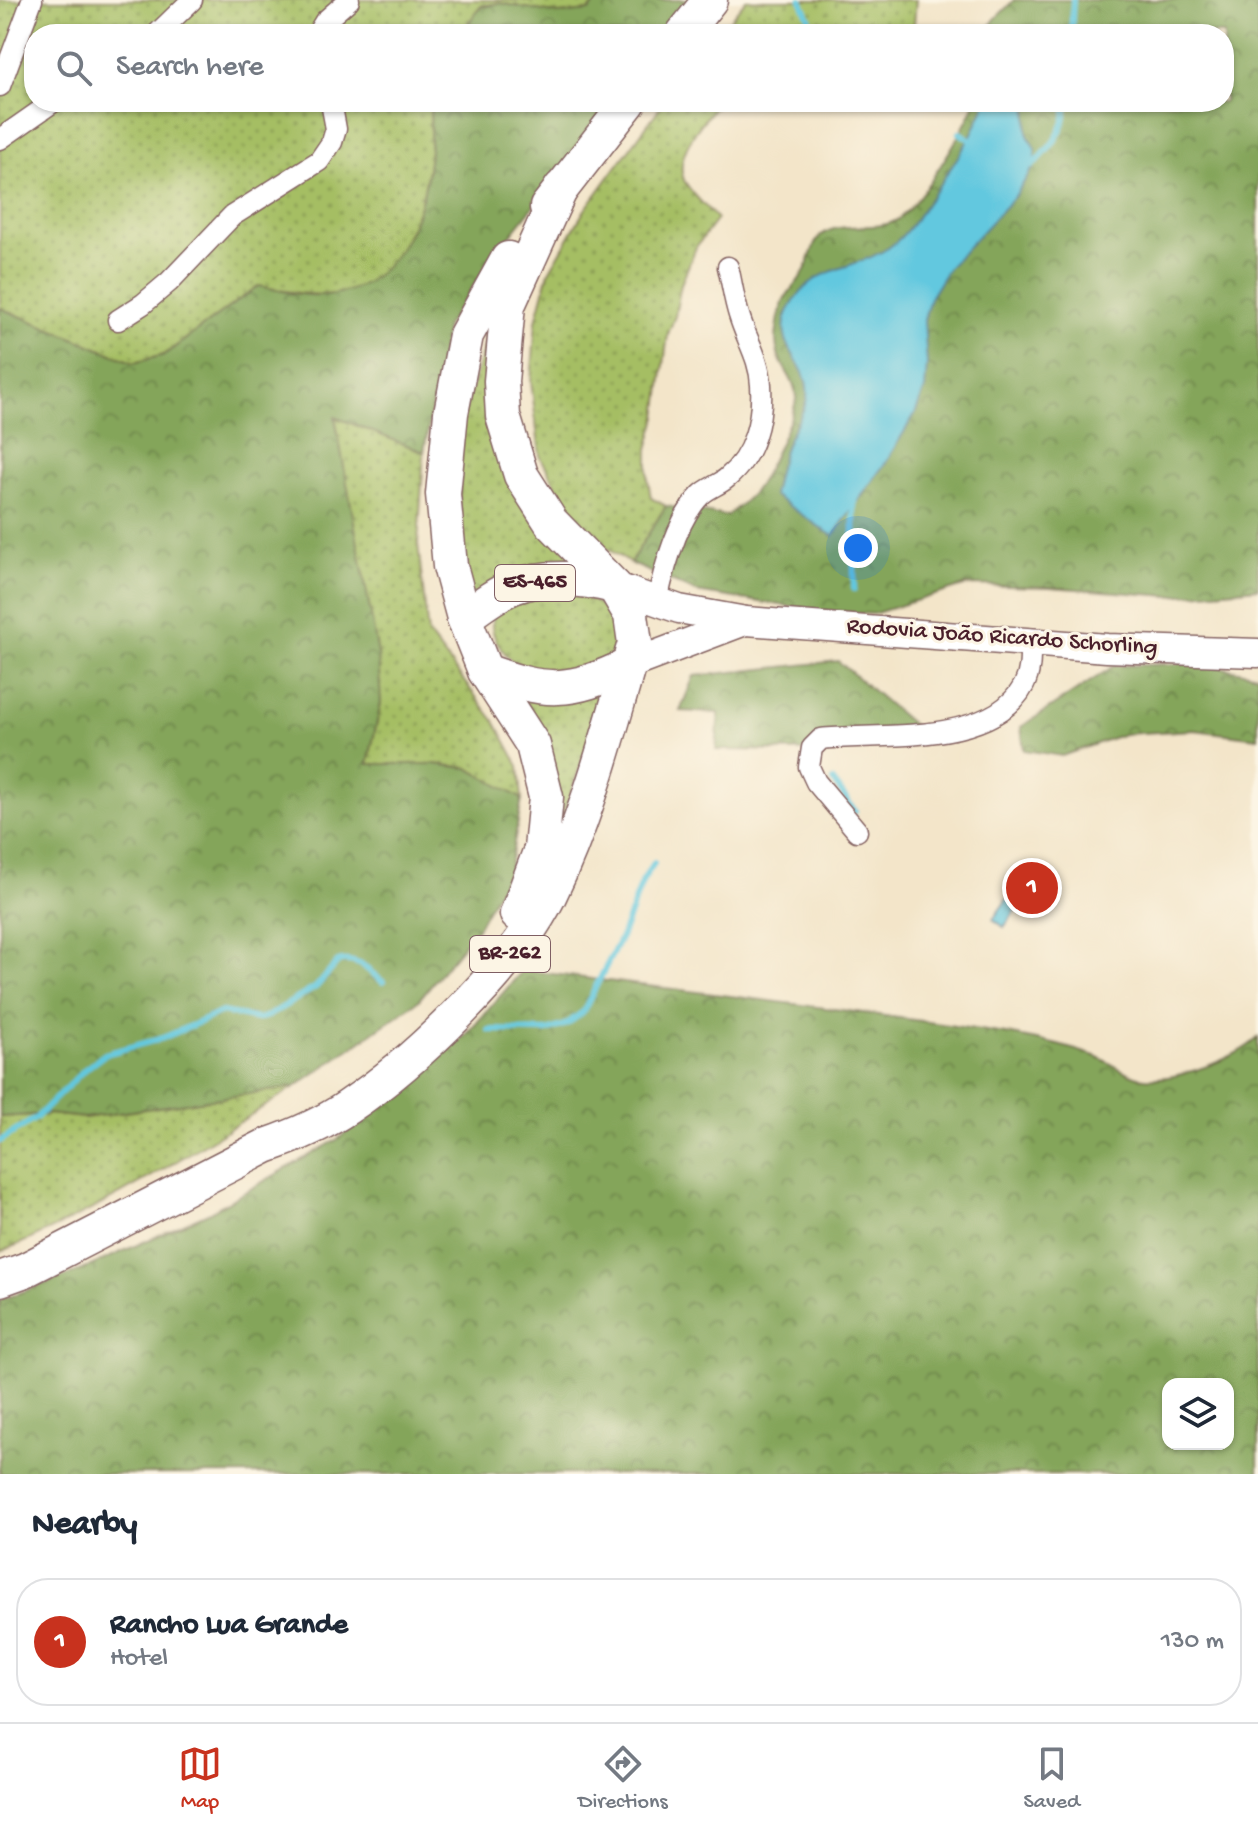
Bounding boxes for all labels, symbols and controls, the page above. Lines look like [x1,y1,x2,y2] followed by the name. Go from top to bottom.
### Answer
[24,24,1234,112] search box
[52,46,96,90] icon: search
[116,51,264,86] text: Search here
[838,528,878,568] your location
[495,565,575,601] road number: ES-465
[846,613,1158,663] street label: Rodovia João Ricardo Schorling
[1006,858,1058,918] pin: 1
[470,936,550,972] road number: BR-262
[1162,1378,1234,1450] map controls
[1162,1378,1234,1450] button: layers
[32,1506,137,1546] text: Nearby
[110,1609,348,1644] text: Rancho Lua Grande
[55,1627,65,1658] text: 1
[1161,1627,1224,1658] text: 130 m
[110,1644,168,1675] text: Hotel
[178,1742,222,1816] tab: Map
[578,1742,668,1816] tab: Directions
[1024,1742,1080,1816] tab: Saved

